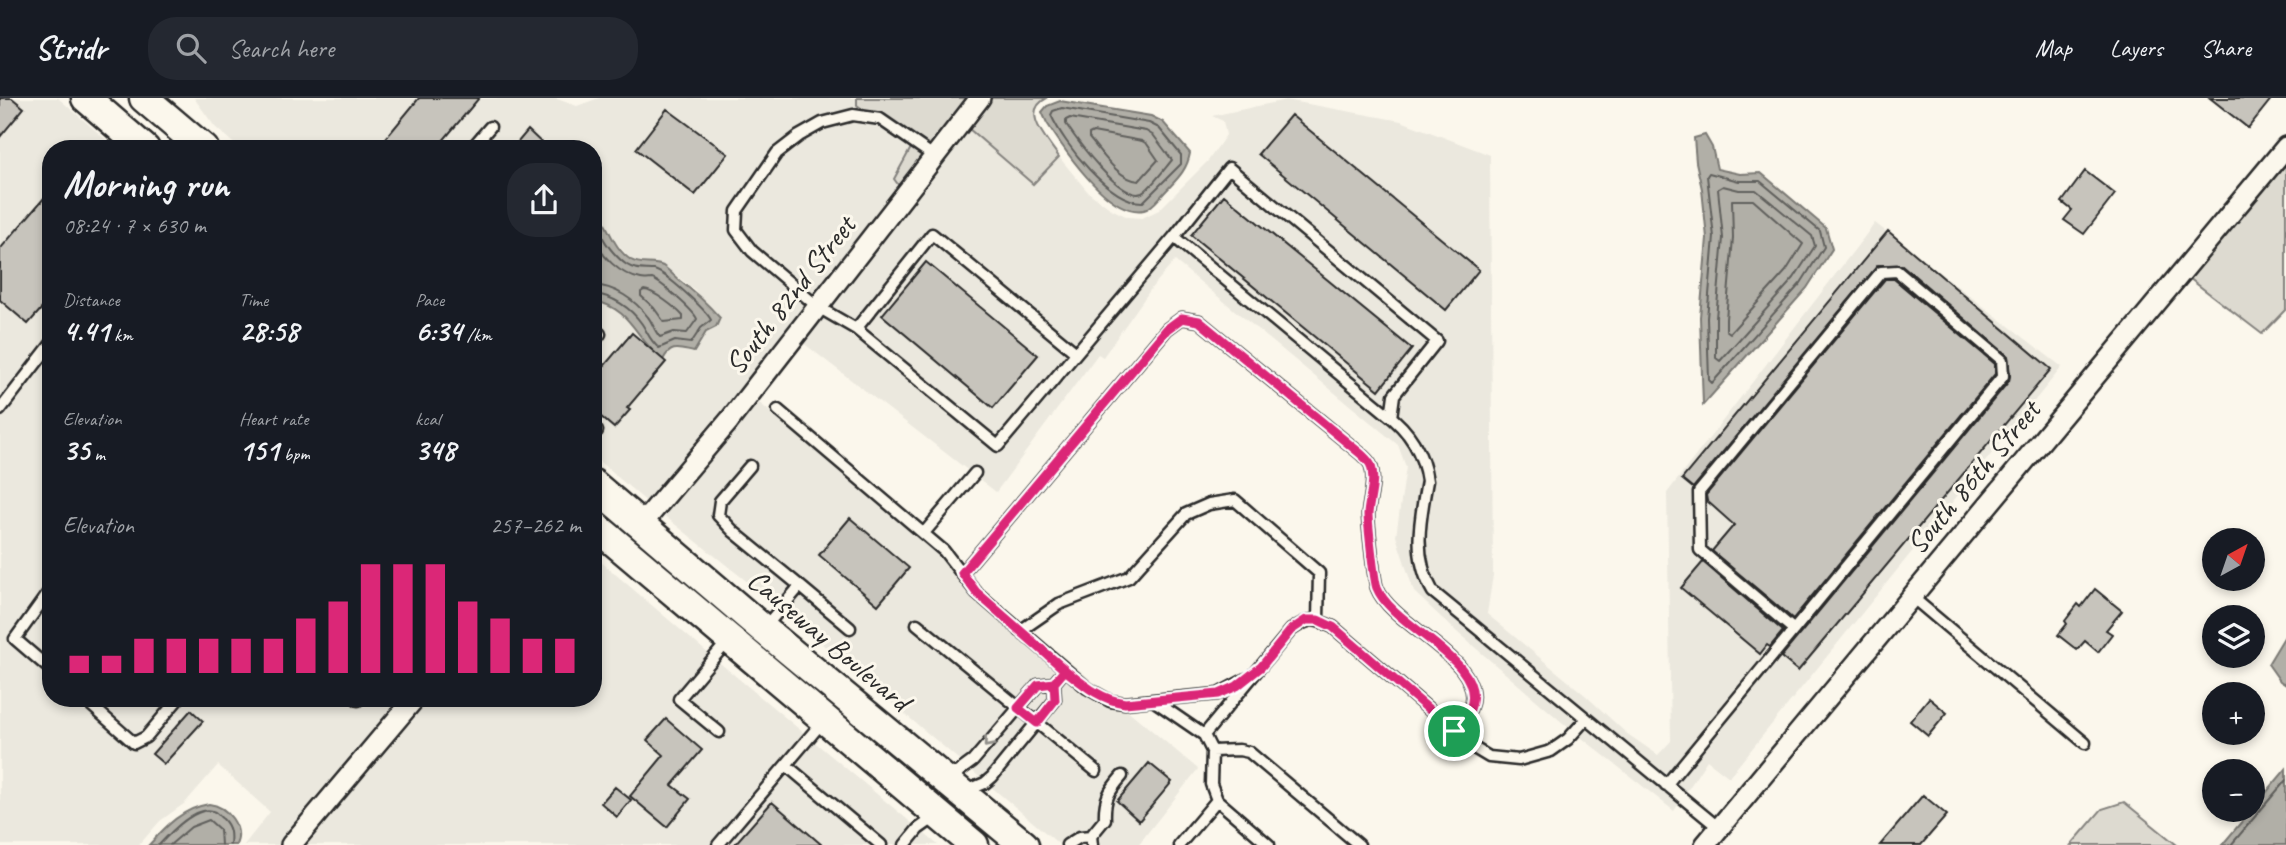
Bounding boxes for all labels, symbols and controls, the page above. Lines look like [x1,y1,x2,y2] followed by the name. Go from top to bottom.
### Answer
[148,17,638,80] search box
[35,27,106,69] text: Stridr
[172,29,210,67] icon: search
[228,32,334,65] text: Search here
[2035,33,2072,63] text: Map
[2110,33,2163,63] text: Layers
[2201,33,2251,63] text: Share
[63,161,229,208] text: Morning run
[507,163,581,237] button: share
[716,206,866,382] street label: South 82nd Street
[63,211,206,240] text: 08:24 · 7 × 630 m
[63,288,120,312] text: Distance
[239,288,268,312] text: Time
[415,288,444,312] text: Pace
[63,312,109,350] text: 4.41
[239,312,298,350] text: 28:58
[415,312,462,350] text: 6:34
[109,323,133,347] text: km
[462,323,492,347] text: /km
[1898,390,2050,562] street label: South 86th Street
[63,407,121,431] text: Elevation
[239,407,308,431] text: Heart rate
[415,407,440,431] text: kcal
[63,431,90,469] text: 35
[239,431,279,469] text: 151
[415,431,456,469] text: 348
[90,442,105,466] text: m
[279,442,310,466] text: bpm
[63,511,134,540] text: Elevation
[490,511,581,540] text: 257–262 m
[2202,528,2264,592] north arrow
[2202,528,2265,822] map controls
[740,561,921,722] street label: Causeway Boulevard
[2202,605,2265,668] button: layers
[2202,682,2265,745] button: +
[1424,701,1484,761] pin
[1435,712,1473,750] icon: arrive
[984,735,996,748] one-way arrow
[2202,759,2265,822] button: −

